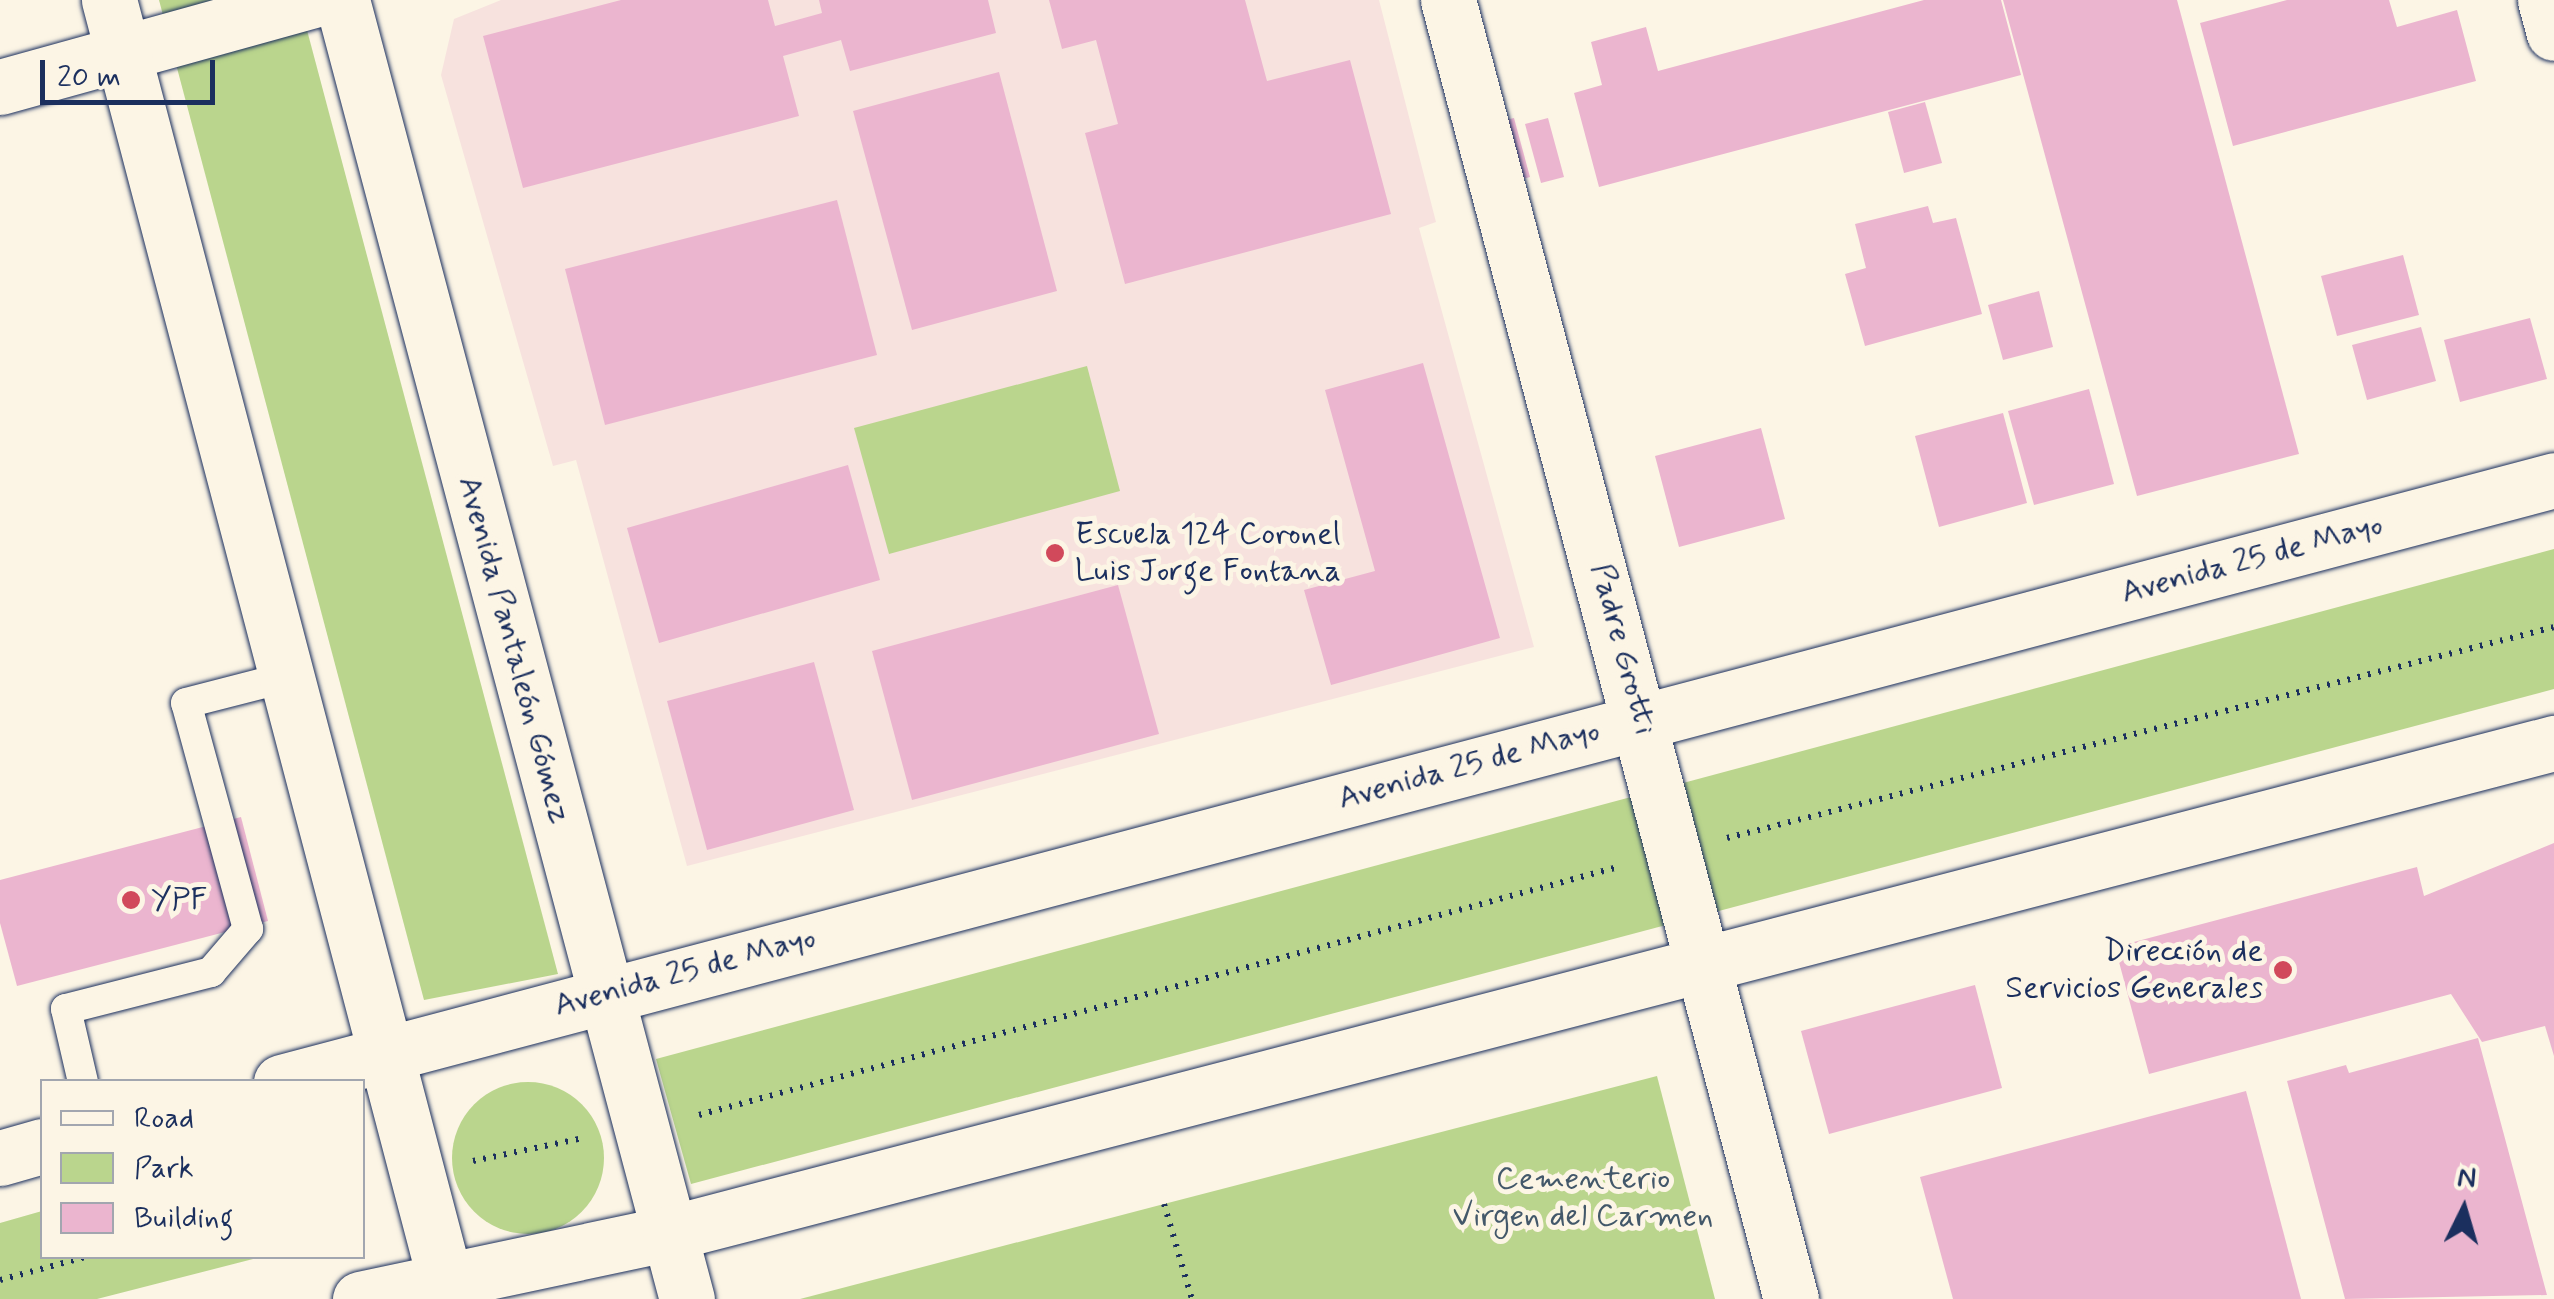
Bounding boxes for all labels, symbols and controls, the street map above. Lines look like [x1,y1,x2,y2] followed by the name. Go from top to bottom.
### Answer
[45,40,220,102] scale bar
[57,58,121,97] text: 20 m
[450,475,578,825] street label: Avenida Pantaleón Gómez
[2116,505,2388,613] street label: Avenida 25 de Mayo
[1075,516,1341,591] place label: Escuela 124 Coronel Luis Jorge Fontana
[1044,542,1066,564] marker: Escuela 124 Coronel Luis Jorge Fontana
[1582,559,1664,739] street label: Padre Grotti
[1333,711,1605,819] street label: Avenida 25 de Mayo
[151,881,208,919] place label: YPF
[120,889,142,911] marker: YPF
[549,918,821,1026] street label: Avenida 25 de Mayo
[1998,933,2263,1008] place label: Dirección de Servicios Generales
[2272,959,2294,981] marker: Dirección de Servicios Generales
[40,1079,365,1259] legend
[134,1099,194,1138] text: Road
[134,1149,194,1188] text: Park
[2414,1159,2514,1259] north arrow
[2456,1159,2478,1198] text: N
[1453,1161,1713,1236] park label: Cementerio Virgen del Carmen
[134,1199,233,1238] text: Building

